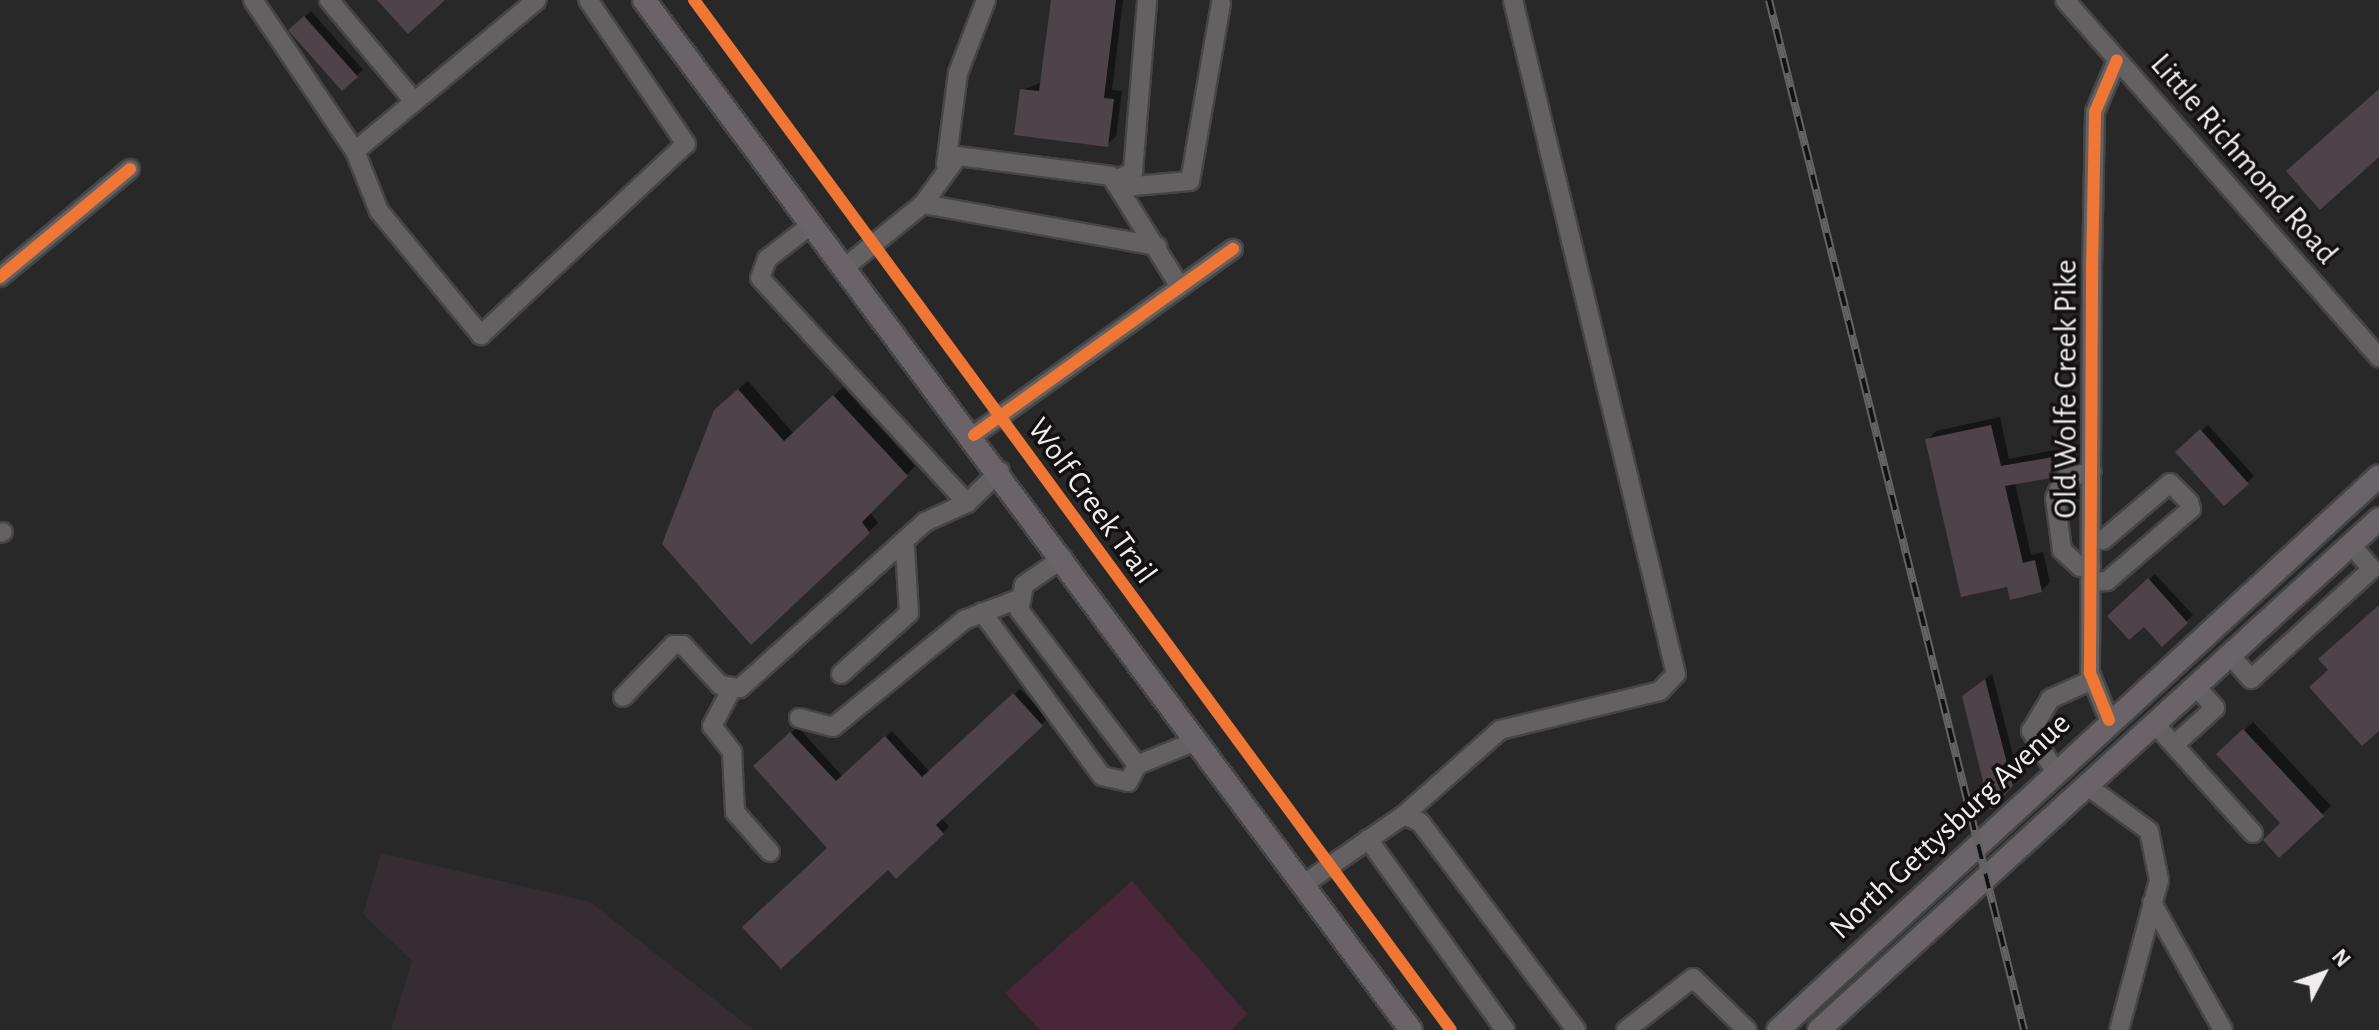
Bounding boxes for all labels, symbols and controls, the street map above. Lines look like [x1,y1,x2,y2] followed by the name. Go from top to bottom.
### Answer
[2142,46,2346,272] street label: Little Richmond Road
[2047,260,2085,518] street label: Old Wolfe Creek Pike
[1019,411,1165,591] street label: Wolf Creek Trail
[1822,704,2078,948] street label: North Gettysburg Avenue
[2283,934,2363,1014] north arrow
[2328,945,2354,971] text: N

